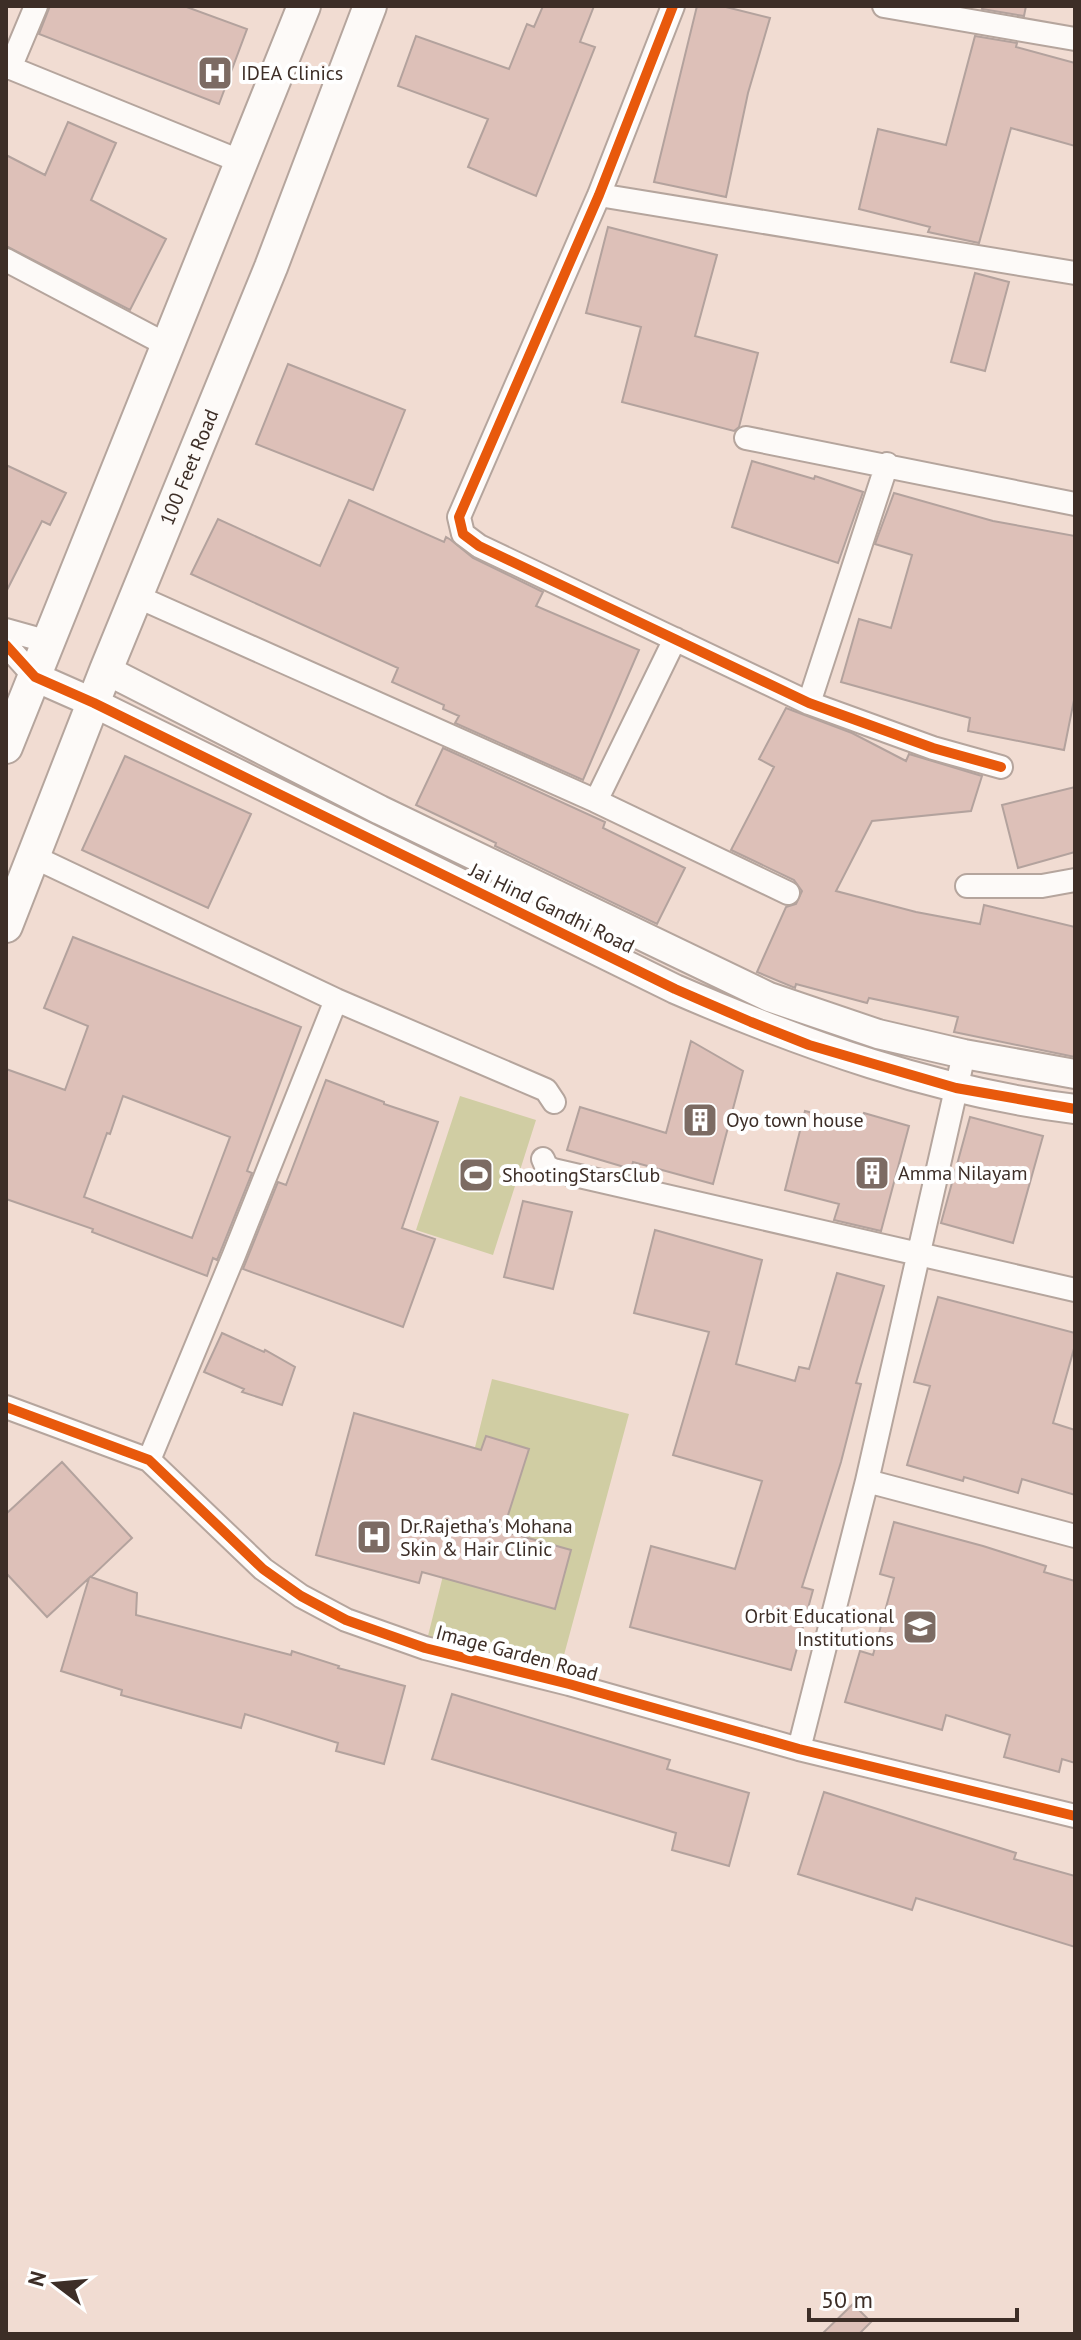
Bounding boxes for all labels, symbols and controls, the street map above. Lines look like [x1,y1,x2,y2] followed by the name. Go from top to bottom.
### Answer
[196,54,234,92] hospital icon: IDEA Clinics
[241,60,343,86] place label: IDEA Clinics
[154,405,224,529] street label: 100 Feet Road
[464,856,639,959] street label: Jai Hind Gandhi Road
[681,1101,719,1139] building icon: Oyo town house
[726,1107,864,1133] place label: Oyo town house
[853,1154,891,1192] building icon: Amma Nilayam
[457,1156,495,1194] sports icon: ShootingStarsClub
[898,1160,1028,1186] place label: Amma Nilayam
[502,1162,660,1188] place label: ShootingStarsClub
[400,1513,573,1562] place label: Dr.Rajetha's Mohana Skin & Hair Clinic
[355,1518,393,1556] hospital icon: Dr.Rajetha's Mohana Skin & Hair Clinic
[744,1603,894,1652] place label: Orbit Educational Institutions
[901,1608,939,1646] school or university icon: Orbit Educational Institutions
[433,1619,601,1687] street label: Image Garden Road
[16,2244,96,2324] north arrow
[21,2268,52,2289] text: N
[809,2272,1017,2322] scale bar
[821,2284,873,2315] text: 50 m

